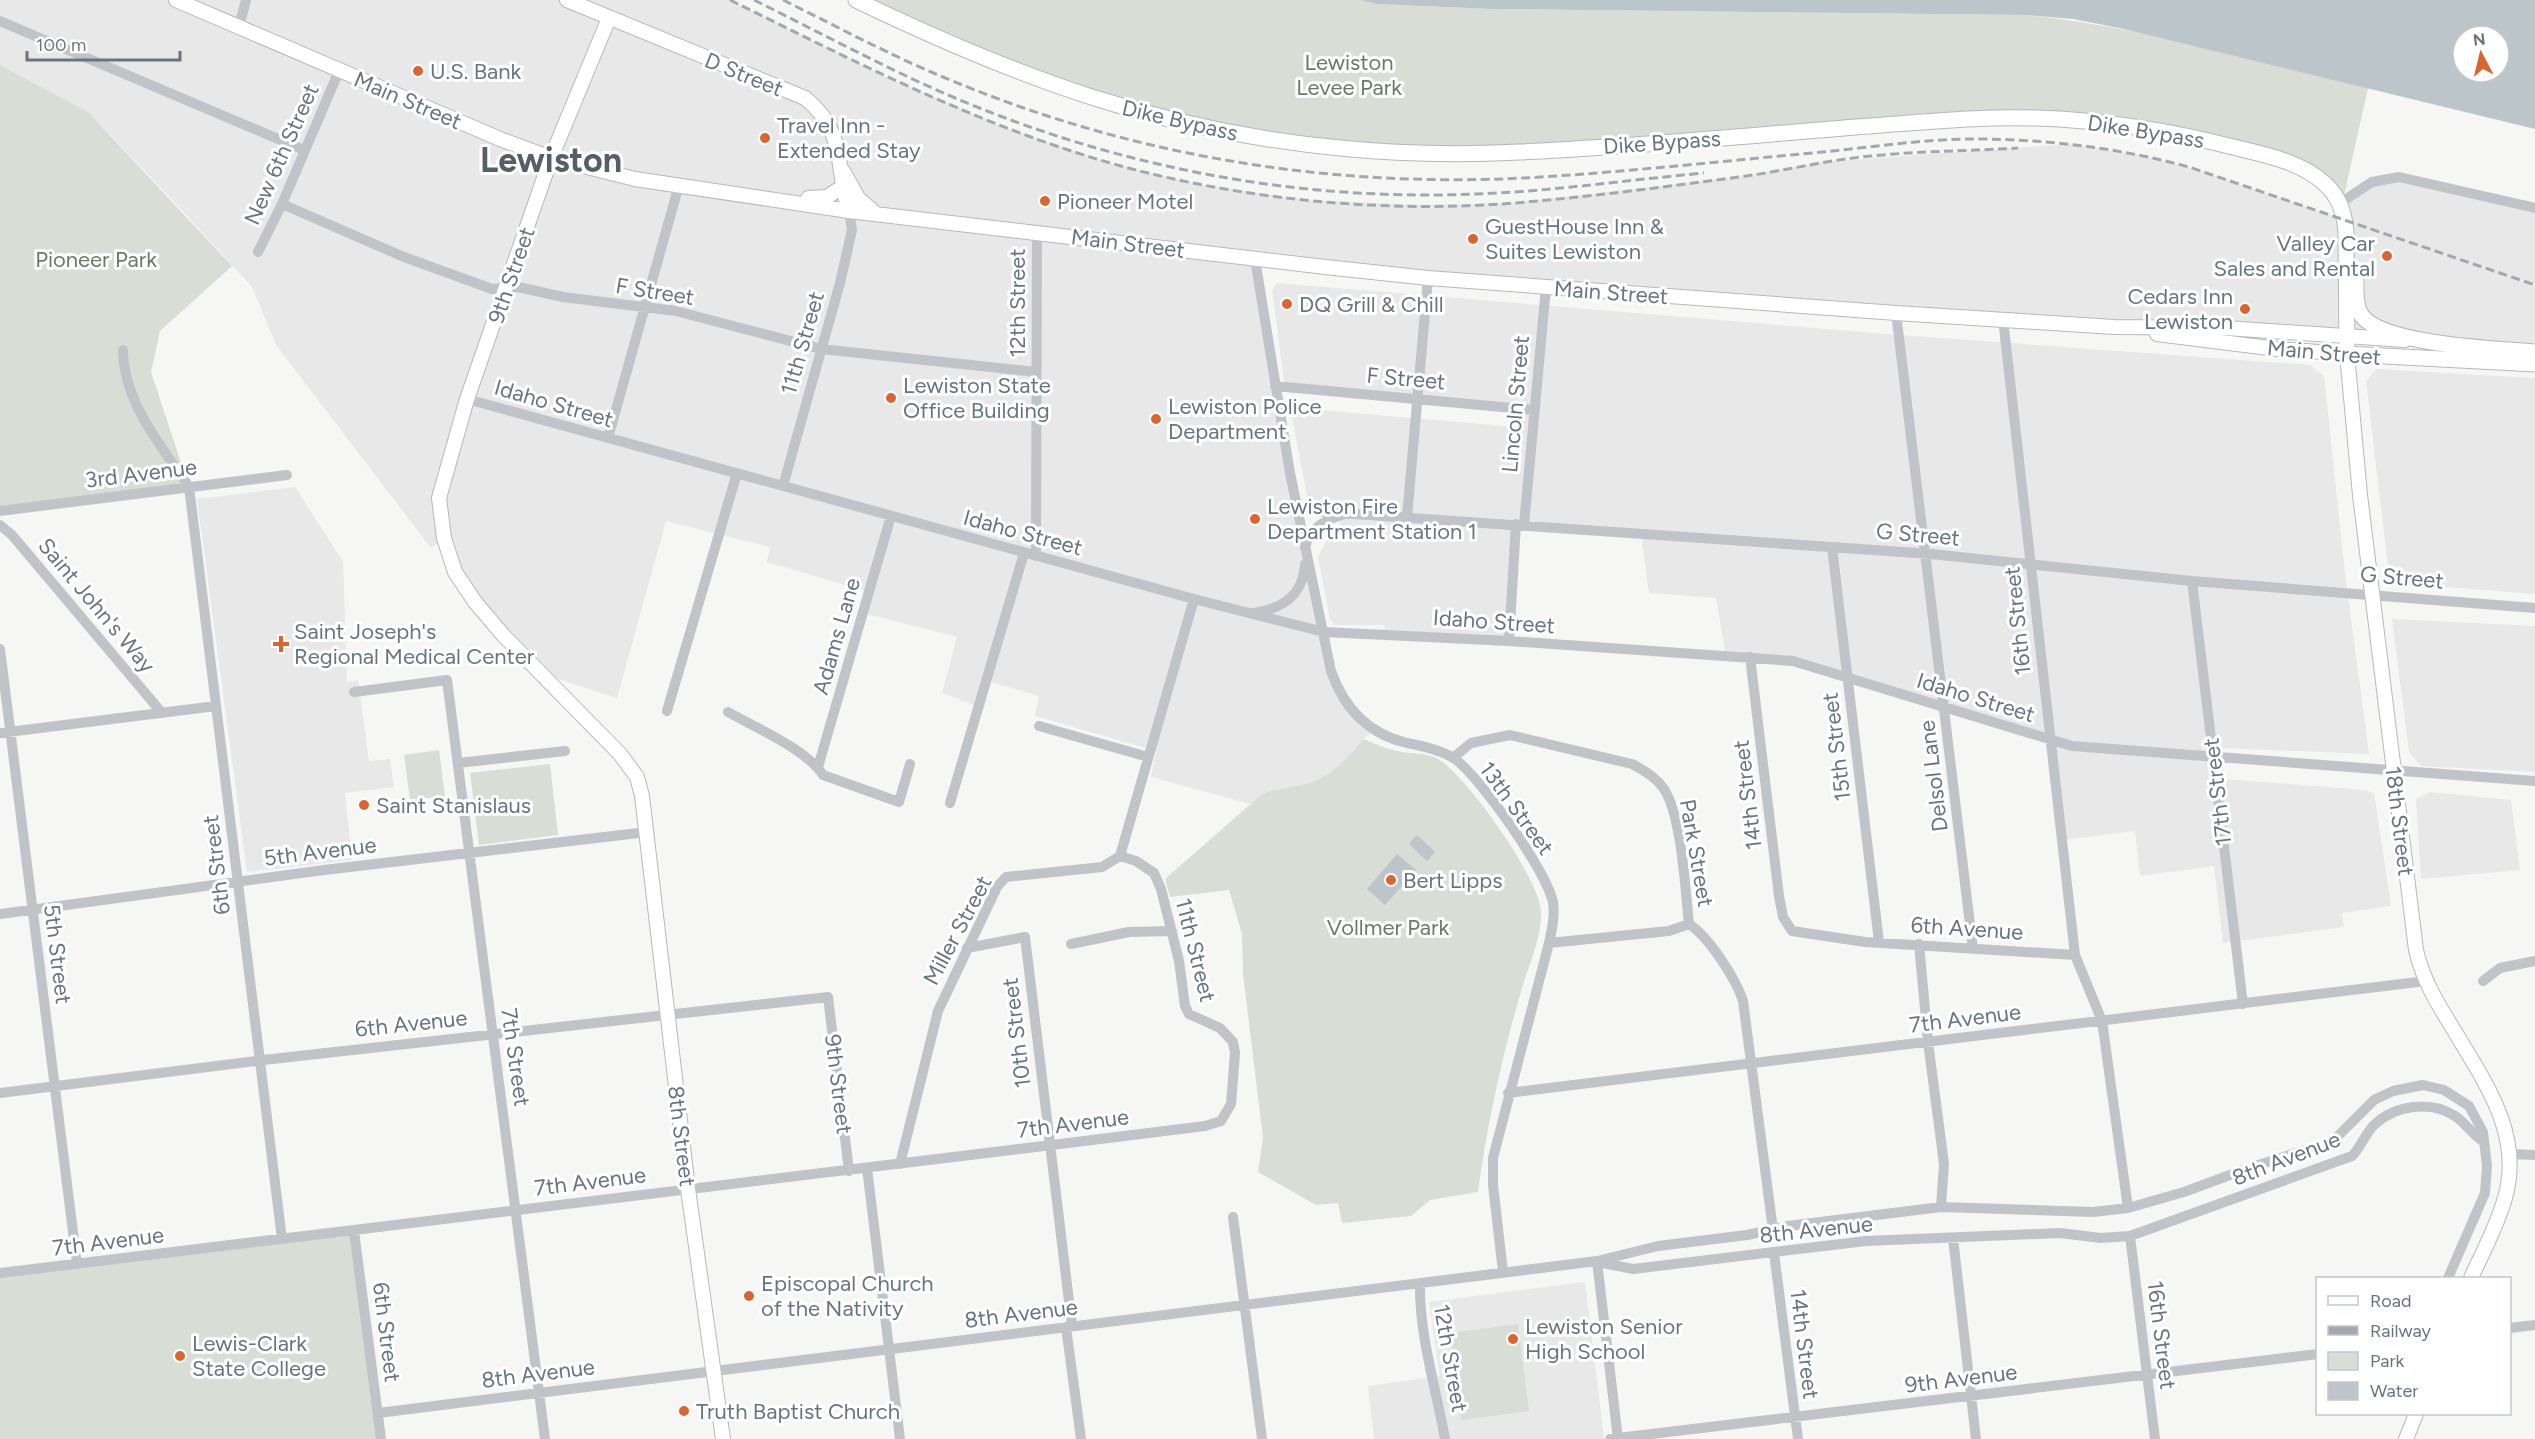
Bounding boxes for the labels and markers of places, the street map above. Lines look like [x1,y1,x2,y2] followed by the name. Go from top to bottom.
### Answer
[430,58,522,85] place label: U.S. Bank
[411,64,425,78] marker: U.S. Bank
[777,112,921,164] place label: Travel Inn - Extended Stay
[758,131,772,145] marker: Travel Inn - Extended Stay
[1057,188,1193,215] place label: Pioneer Motel
[1038,194,1052,208] marker: Pioneer Motel
[1485,213,1664,265] place label: GuestHouse Inn & Suites Lewiston
[2214,230,2376,282] place label: Valley Car Sales and Rental
[1466,232,1480,246] marker: GuestHouse Inn & Suites Lewiston
[2380,249,2394,263] marker: Valley Car Sales and Rental
[2127,283,2233,335] place label: Cedars Inn Lewiston
[1299,291,1444,318] place label: DQ Grill & Chill
[1280,297,1294,311] marker: DQ Grill & Chill
[2238,302,2252,316] marker: Cedars Inn Lewiston
[903,372,1051,424] place label: Lewiston State Office Building
[884,391,898,405] marker: Lewiston State Office Building
[1168,393,1322,445] place label: Lewiston Police Department
[1149,412,1163,426] marker: Lewiston Police Department
[1267,493,1477,545] place label: Lewiston Fire Department Station 1
[1248,512,1262,526] marker: Lewiston Fire Department Station 1
[294,618,535,670] place label: Saint Joseph's Regional Medical Center
[272,635,290,653] marker: Saint Joseph's Regional Medical Center
[376,792,531,819] place label: Saint Stanislaus
[357,798,371,812] marker: Saint Stanislaus
[1403,867,1502,894] place label: Bert Lipps
[1384,873,1398,887] marker: Bert Lipps
[761,1270,934,1322] place label: Episcopal Church of the Nativity
[742,1289,756,1303] marker: Episcopal Church of the Nativity
[1525,1313,1683,1365] place label: Lewiston Senior High School
[192,1330,326,1382] place label: Lewis-Clark State College
[1506,1332,1520,1346] marker: Lewiston Senior High School
[173,1349,187,1363] marker: Lewis-Clark State College
[696,1398,900,1425] place label: Truth Baptist Church
[677,1404,691,1418] marker: Truth Baptist Church

